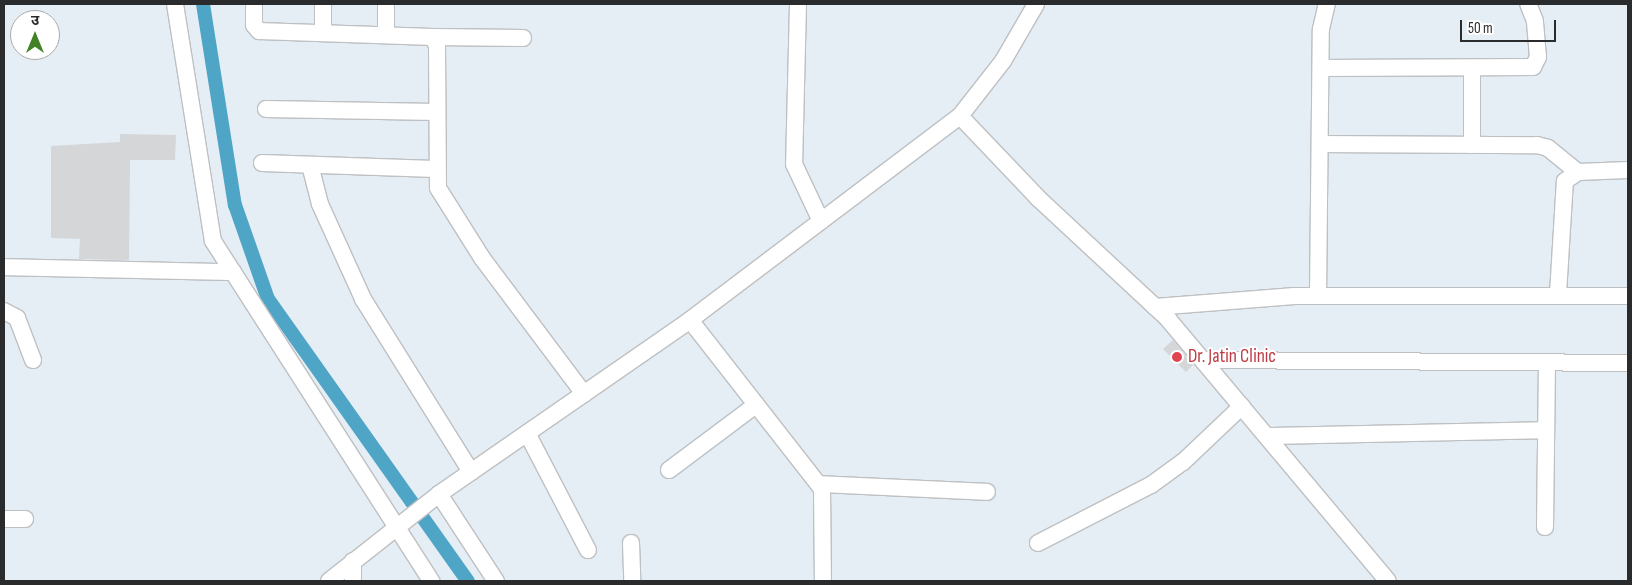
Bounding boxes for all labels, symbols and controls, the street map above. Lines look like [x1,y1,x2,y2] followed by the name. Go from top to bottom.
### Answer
[10,10,60,60] north arrow
[1462,10,1558,42] scale bar
[31,12,39,29] text: उ
[1468,19,1493,38] text: 50 m
[1188,346,1276,368] place label: Dr. Jatin Clinic
[1170,350,1184,364] marker: Dr. Jatin Clinic

